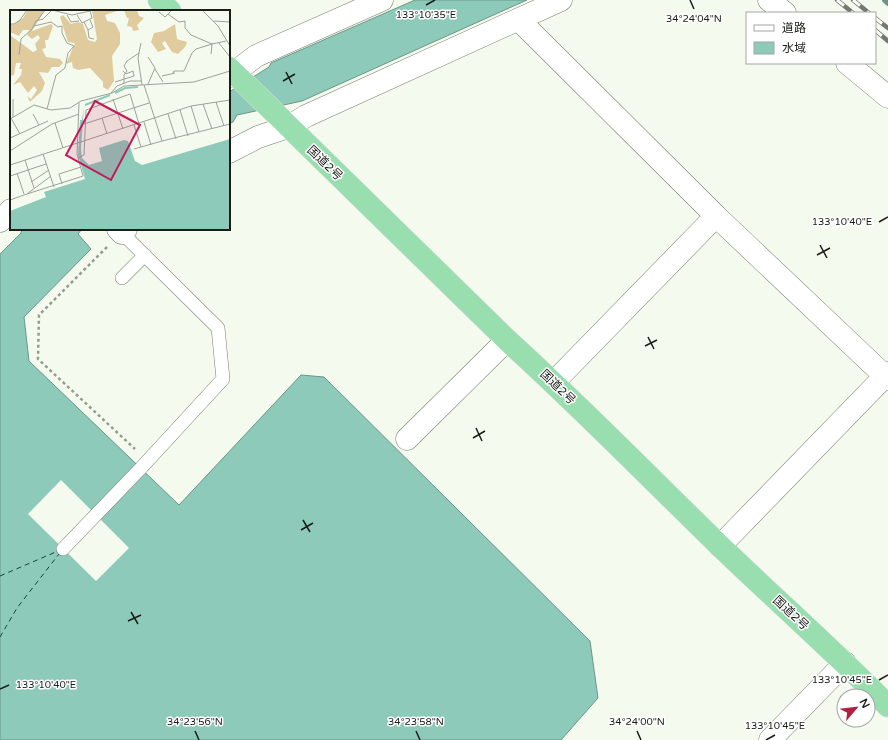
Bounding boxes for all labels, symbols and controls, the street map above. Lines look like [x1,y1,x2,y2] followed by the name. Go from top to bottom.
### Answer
[396,9,456,21] text: 133°10'35"E
[10,10,230,230] inset map
[746,12,876,64] legend
[666,13,722,25] text: 34°24'04"N
[782,21,806,35] text: 道路
[782,41,806,55] text: 水域
[304,143,346,183] street label: 国道2号
[812,216,872,228] text: 133°10'40"E
[537,367,579,407] street label: 国道2号
[770,593,812,633] street label: 国道2号
[812,674,872,686] text: 133°10'45"E
[16,679,76,691] text: 133°10'40"E
[836,688,876,728] north arrow
[857,697,872,710] text: N
[167,716,223,728] text: 34°23'56"N
[388,716,444,728] text: 34°23'58"N
[609,716,665,728] text: 34°24'00"N
[745,720,805,732] text: 133°10'45"E

